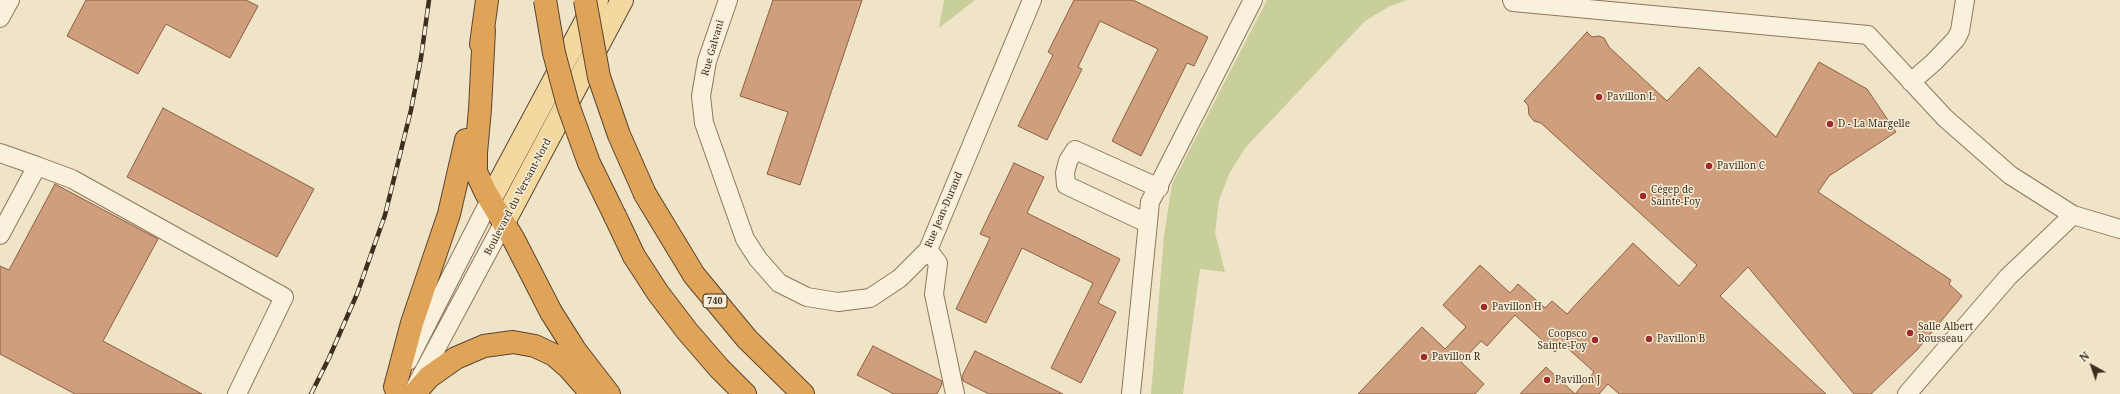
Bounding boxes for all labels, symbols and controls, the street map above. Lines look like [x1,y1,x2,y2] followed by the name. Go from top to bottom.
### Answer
[699,19,727,77] street label: Rue Galvani
[1607,91,1655,103] place label: Pavillon L
[1594,92,1604,102] marker: Pavillon L
[1838,118,1910,130] place label: D - La Margelle
[1825,119,1835,129] marker: D - La Margelle
[482,136,554,258] street label: Boulevard du Versant-Nord
[1717,160,1765,172] place label: Pavillon C
[1704,161,1714,171] marker: Pavillon C
[923,170,965,250] street label: Rue Jean-Durand
[1651,184,1700,208] place label: Cégep de Sainte-Foy
[1638,191,1648,201] marker: Cégep de Sainte-Foy
[703,294,727,308] road number: 740
[1492,301,1542,313] place label: Pavillon H
[1479,302,1489,312] marker: Pavillon H
[1918,321,1973,344] place label: Salle Albert Rousseau
[1538,328,1587,352] place label: Coopsco Sainte-Foy
[1905,328,1915,338] marker: Salle Albert Rousseau
[1657,333,1705,345] place label: Pavillon B
[1644,334,1654,344] marker: Pavillon B
[1590,335,1600,345] marker: Coopsco Sainte-Foy
[2072,346,2112,386] north arrow
[2076,348,2092,365] text: N
[1432,351,1480,363] place label: Pavillon R
[1419,352,1429,362] marker: Pavillon R
[1555,374,1600,386] place label: Pavillon J
[1542,375,1552,385] marker: Pavillon J

